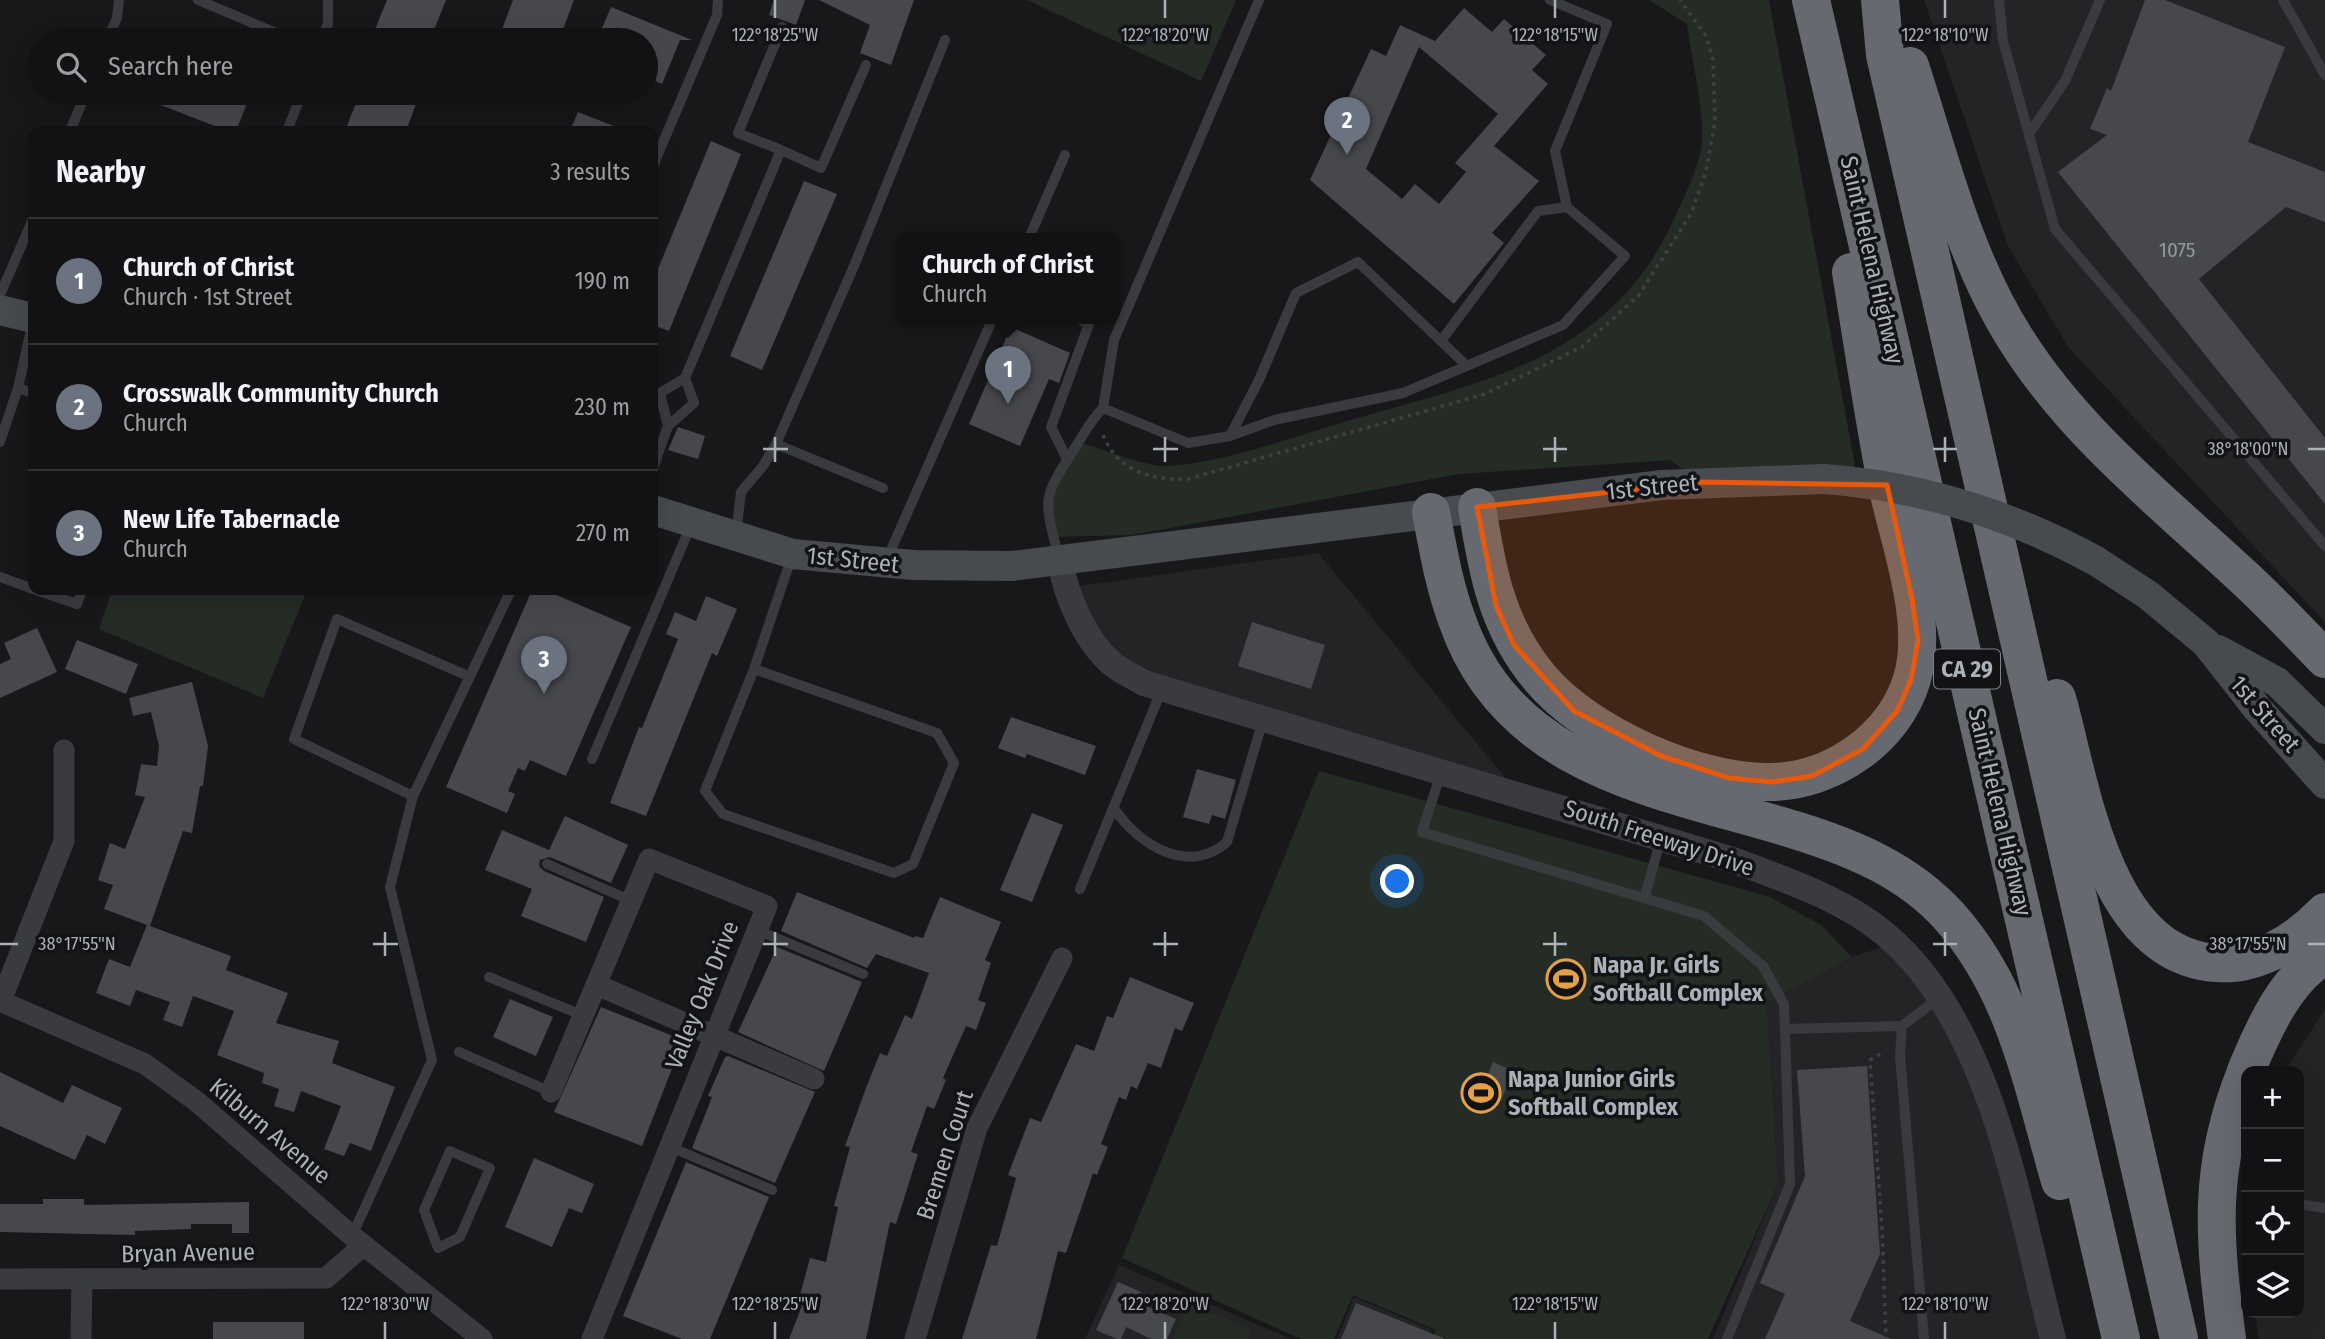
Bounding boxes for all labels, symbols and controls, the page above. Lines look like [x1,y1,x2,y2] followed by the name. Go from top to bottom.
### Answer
[732,24,819,46] text: 122°18'25"W
[1121,24,1210,46] text: 122°18'20"W
[1512,24,1598,46] text: 122°18'15"W
[1901,24,1989,46] text: 122°18'10"W
[28,28,658,105] search box
[52,48,90,86] icon: search
[108,51,233,82] text: Search here
[1324,97,1370,155] pin: 2
[1834,153,1910,367] street label: Saint Helena Highway
[56,154,145,190] text: Nearby
[550,158,630,186] text: 3 results
[896,233,1120,324] popup
[2159,237,2195,263] house number: 1075
[922,249,1094,280] text: Church of Christ
[123,252,294,283] text: Church of Christ
[74,267,84,295] text: 1
[575,267,630,295] text: 190 m
[922,280,987,308] text: Church
[123,283,292,311] text: Church · 1st Street
[985,346,1031,404] pin: 1
[123,378,439,409] text: Crosswalk Community Church
[74,393,84,421] text: 2
[574,393,630,421] text: 230 m
[123,409,188,437] text: Church
[2207,438,2289,460] text: 38°18'00"N
[1605,468,1699,506] street label: 1st Street
[123,504,340,535] text: New Life Tabernacle
[74,519,84,547] text: 3
[576,519,630,547] text: 270 m
[123,535,188,563] text: Church
[806,541,900,579] street label: 1st Street
[521,636,567,694] pin: 3
[1934,650,2000,688] road number: CA 29
[2224,670,2306,758] street label: 1st Street
[1962,705,2038,919] street label: Saint Helena Highway
[1560,794,1758,882] street label: South Freeway Drive
[1380,864,1414,898] your location
[659,917,745,1073] street label: Valley Oak Drive
[38,933,116,955] text: 38°17'55"N
[2209,933,2287,955] text: 38°17'55"N
[1593,951,1764,1007] place label: Napa Jr. Girls Softball Complex
[1545,958,1587,1000] sports icon: Napa Jr. Girls Softball Complex
[1508,1065,1679,1121] place label: Napa Junior Girls Softball Complex
[2241,1066,2304,1318] map controls
[2241,1066,2304,1129] button: +
[204,1072,336,1190] street label: Kilburn Avenue
[1460,1072,1502,1114] sports icon: Napa Junior Girls Softball Complex
[911,1087,979,1223] street label: Bremen Court
[2241,1129,2304,1192] button: −
[2241,1192,2304,1255] button: locate
[121,1238,255,1268] street label: Bryan Avenue
[2241,1255,2304,1318] button: layers
[341,1293,430,1315] text: 122°18'30"W
[732,1293,819,1315] text: 122°18'25"W
[1121,1293,1210,1315] text: 122°18'20"W
[1512,1293,1598,1315] text: 122°18'15"W
[1901,1293,1989,1315] text: 122°18'10"W

